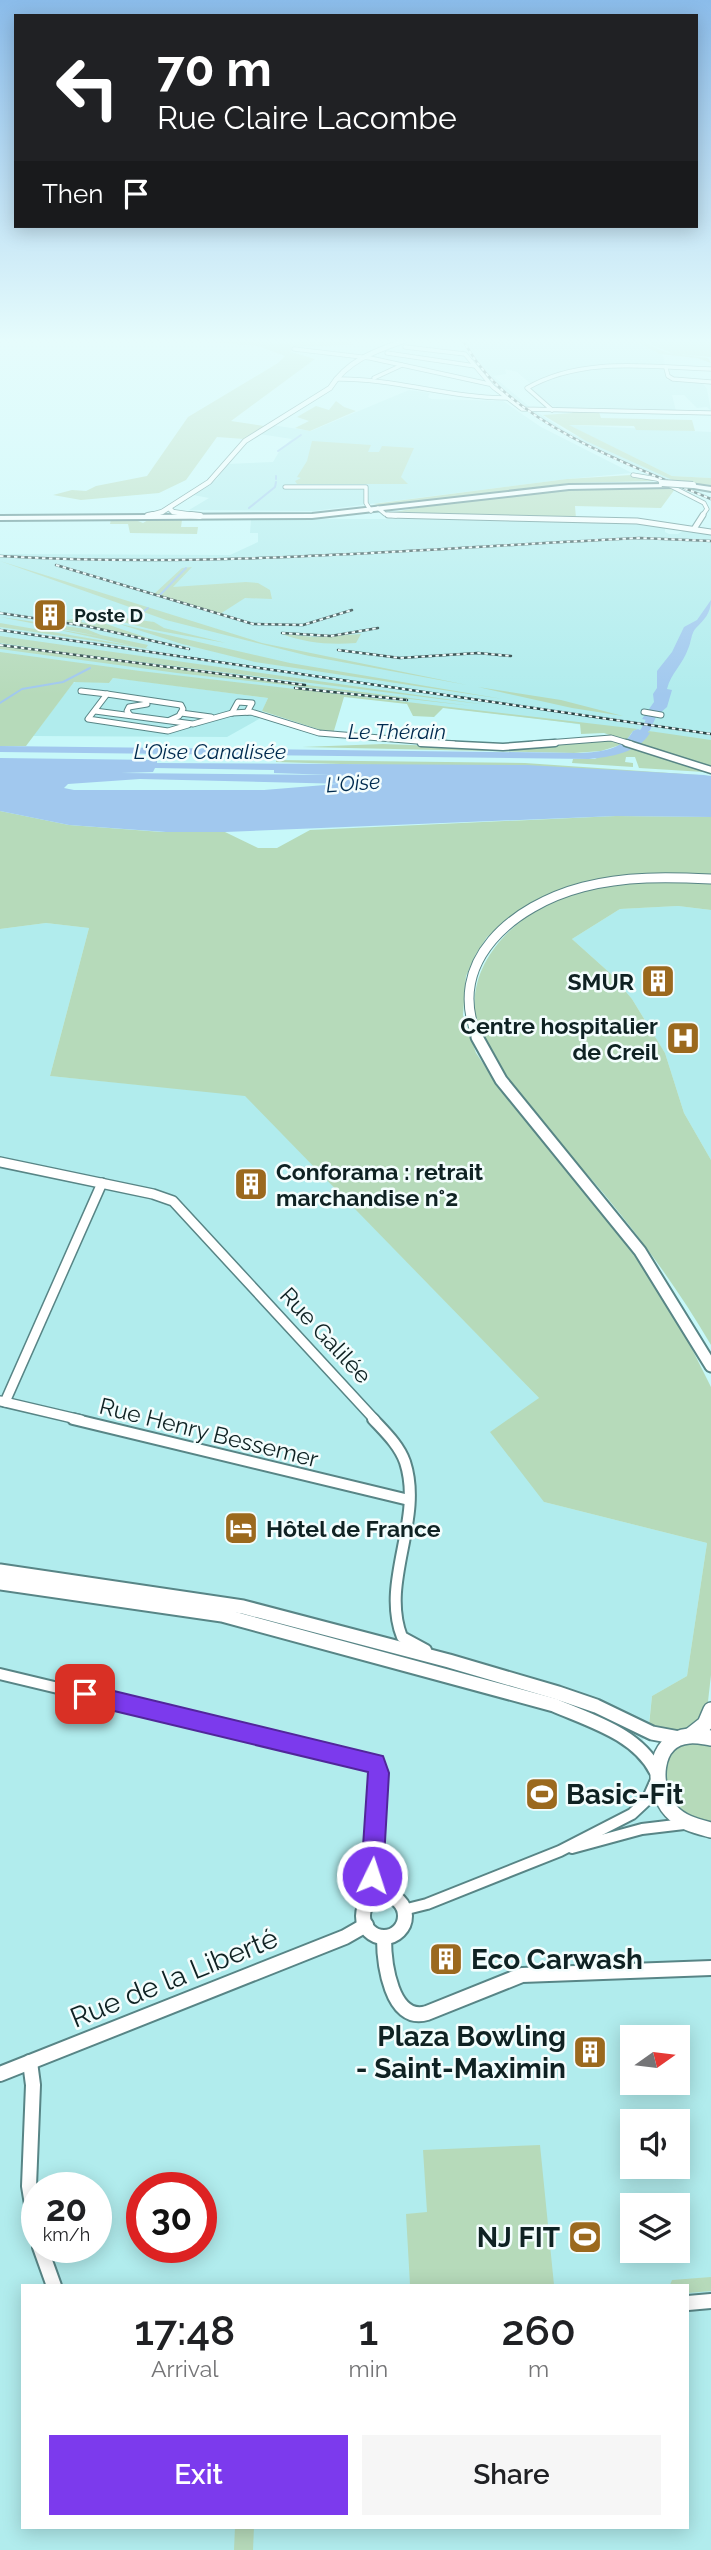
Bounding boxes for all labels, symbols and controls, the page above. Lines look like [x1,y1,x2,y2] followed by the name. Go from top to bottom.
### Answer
[157,40,272,97] text: 70 m
[42,42,133,133] icon: left
[157,99,457,136] text: Rue Claire Lacombe
[117,175,155,213] icon: arrive
[42,179,103,209] text: Then
[31,596,69,634] building icon: Poste D
[74,604,143,626] place label: Poste D
[348,719,446,744] water label: Le Thérain
[134,739,286,764] water label: L'Oise Canalisée
[325,769,381,797] water label: L'Oise
[639,962,677,1000] building icon: SMUR
[567,968,634,995] place label: SMUR
[460,1012,659,1065] place label: Centre hospitalier de Creil
[664,1019,702,1057] hospital icon: Centre hospitalier de Creil
[276,1158,483,1211] place label: Conforama : retrait marchandise n°2
[232,1165,270,1203] building icon: Conforama : retrait marchandise n°2
[275,1281,377,1389] street label: Rue Galilée
[97,1392,321,1472] street label: Rue Henry Bessemer
[222,1509,260,1547] hotel icon: Hôtel de France
[266,1515,441,1542] place label: Hôtel de France
[55,1664,115,1724] pin
[66,1675,104,1713] icon: arrive
[523,1775,561,1813] sports icon: Basic-Fit
[566,1778,684,1811] place label: Basic-Fit
[335,1839,409,1913] position arrow
[65,1921,283,2035] street label: Rue de la Liberté
[427,1940,465,1978] building icon: Eco Carwash
[471,1943,643,1976] place label: Eco Carwash
[356,2020,566,2085] place label: Plaza Bowling - Saint-Maximin
[620,2025,690,2095] north arrow
[620,2025,690,2263] map controls
[571,2033,609,2071] building icon: Plaza Bowling - Saint-Maximin
[620,2109,690,2179] button: sound
[126,2172,217,2263] speed limit sign: 30
[46,2188,87,2229] text: 20
[620,2193,690,2263] button: layers
[566,2218,604,2256] sports icon: NJ FIT
[477,2221,560,2254] place label: NJ FIT
[43,2224,90,2245] text: km/h
[134,2306,235,2355] text: 17:48
[358,2306,378,2355] text: 1
[501,2306,576,2355] text: 260
[151,2355,219,2382] text: Arrival
[349,2355,388,2382] text: min
[528,2355,549,2382] text: m
[49,2435,348,2515] button: Exit
[362,2435,661,2515] button: Share

